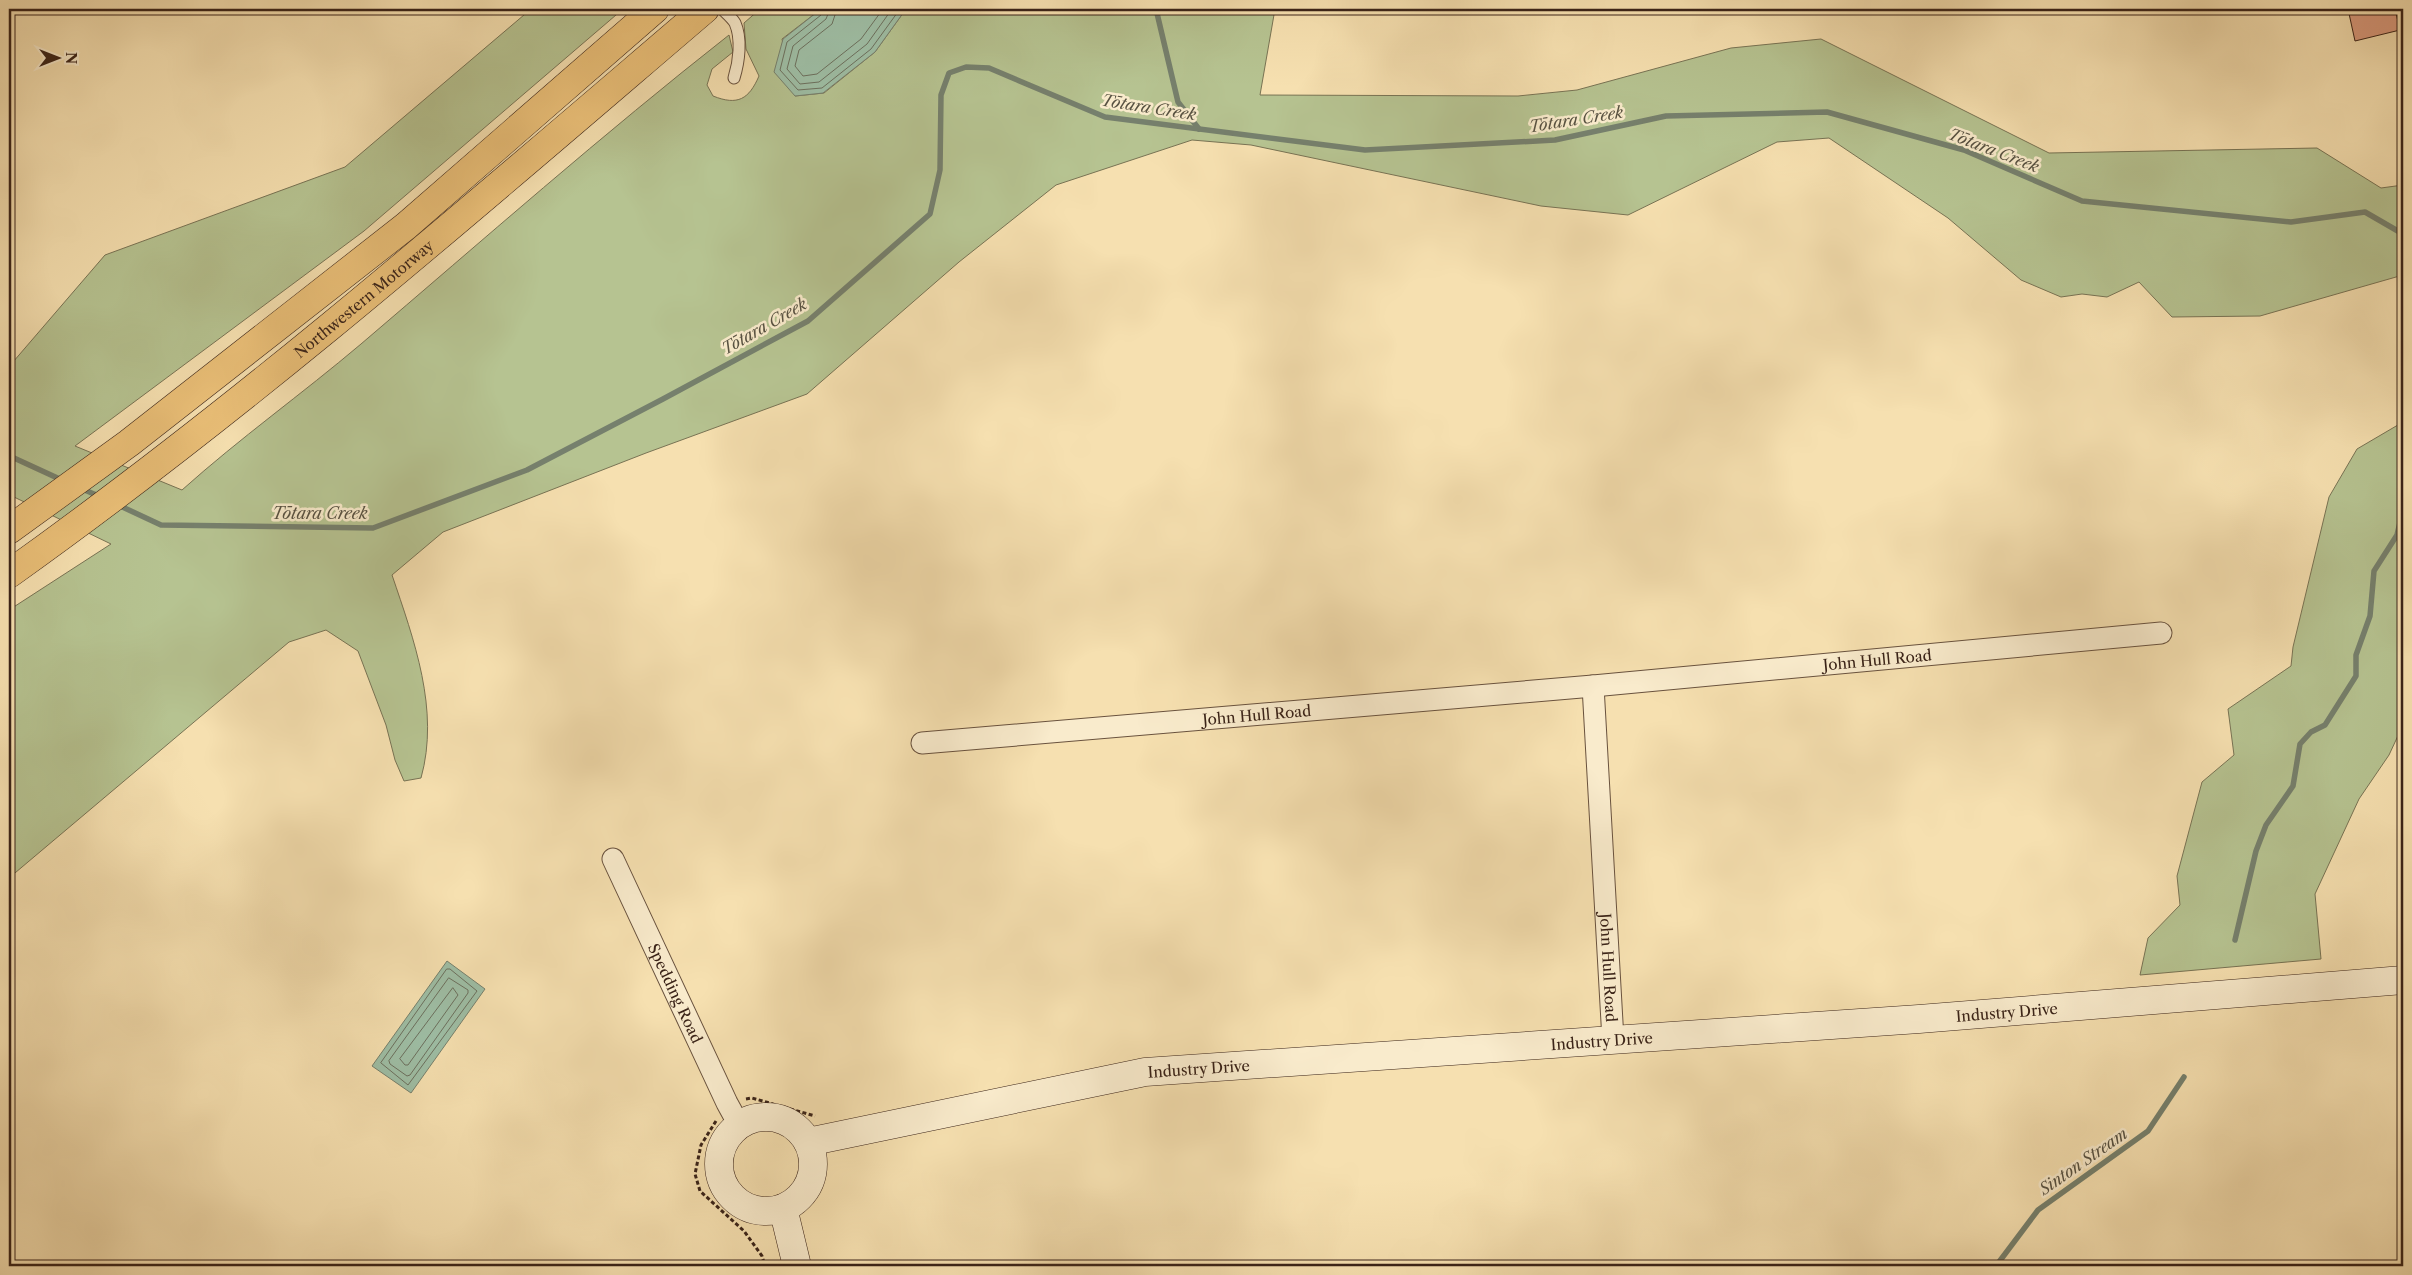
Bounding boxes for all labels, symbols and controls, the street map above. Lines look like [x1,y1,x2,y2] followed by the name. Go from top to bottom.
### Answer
[32,32,82,82] north arrow
[62,52,80,64] text: N
[1100,90,1198,124] water label: Tōtara Creek
[1527,102,1625,136] water label: Tōtara Creek
[1946,124,2043,177] water label: Tōtara Creek
[290,235,437,362] street label: Northwestern Motorway
[718,293,811,358] water label: Tōtara Creek
[272,503,368,523] water label: Tōtara Creek
[1820,645,1933,674] street label: John Hull Road
[1200,700,1312,729] street label: John Hull Road
[1596,911,1621,1023] street label: John Hull Road
[644,940,707,1046] street label: Spedding Road
[1955,998,2059,1026] street label: Industry Drive
[1550,1028,1653,1054] street label: Industry Drive
[1147,1055,1250,1081] street label: Industry Drive
[2034,1123,2131,1199] water label: Sinton Stream

